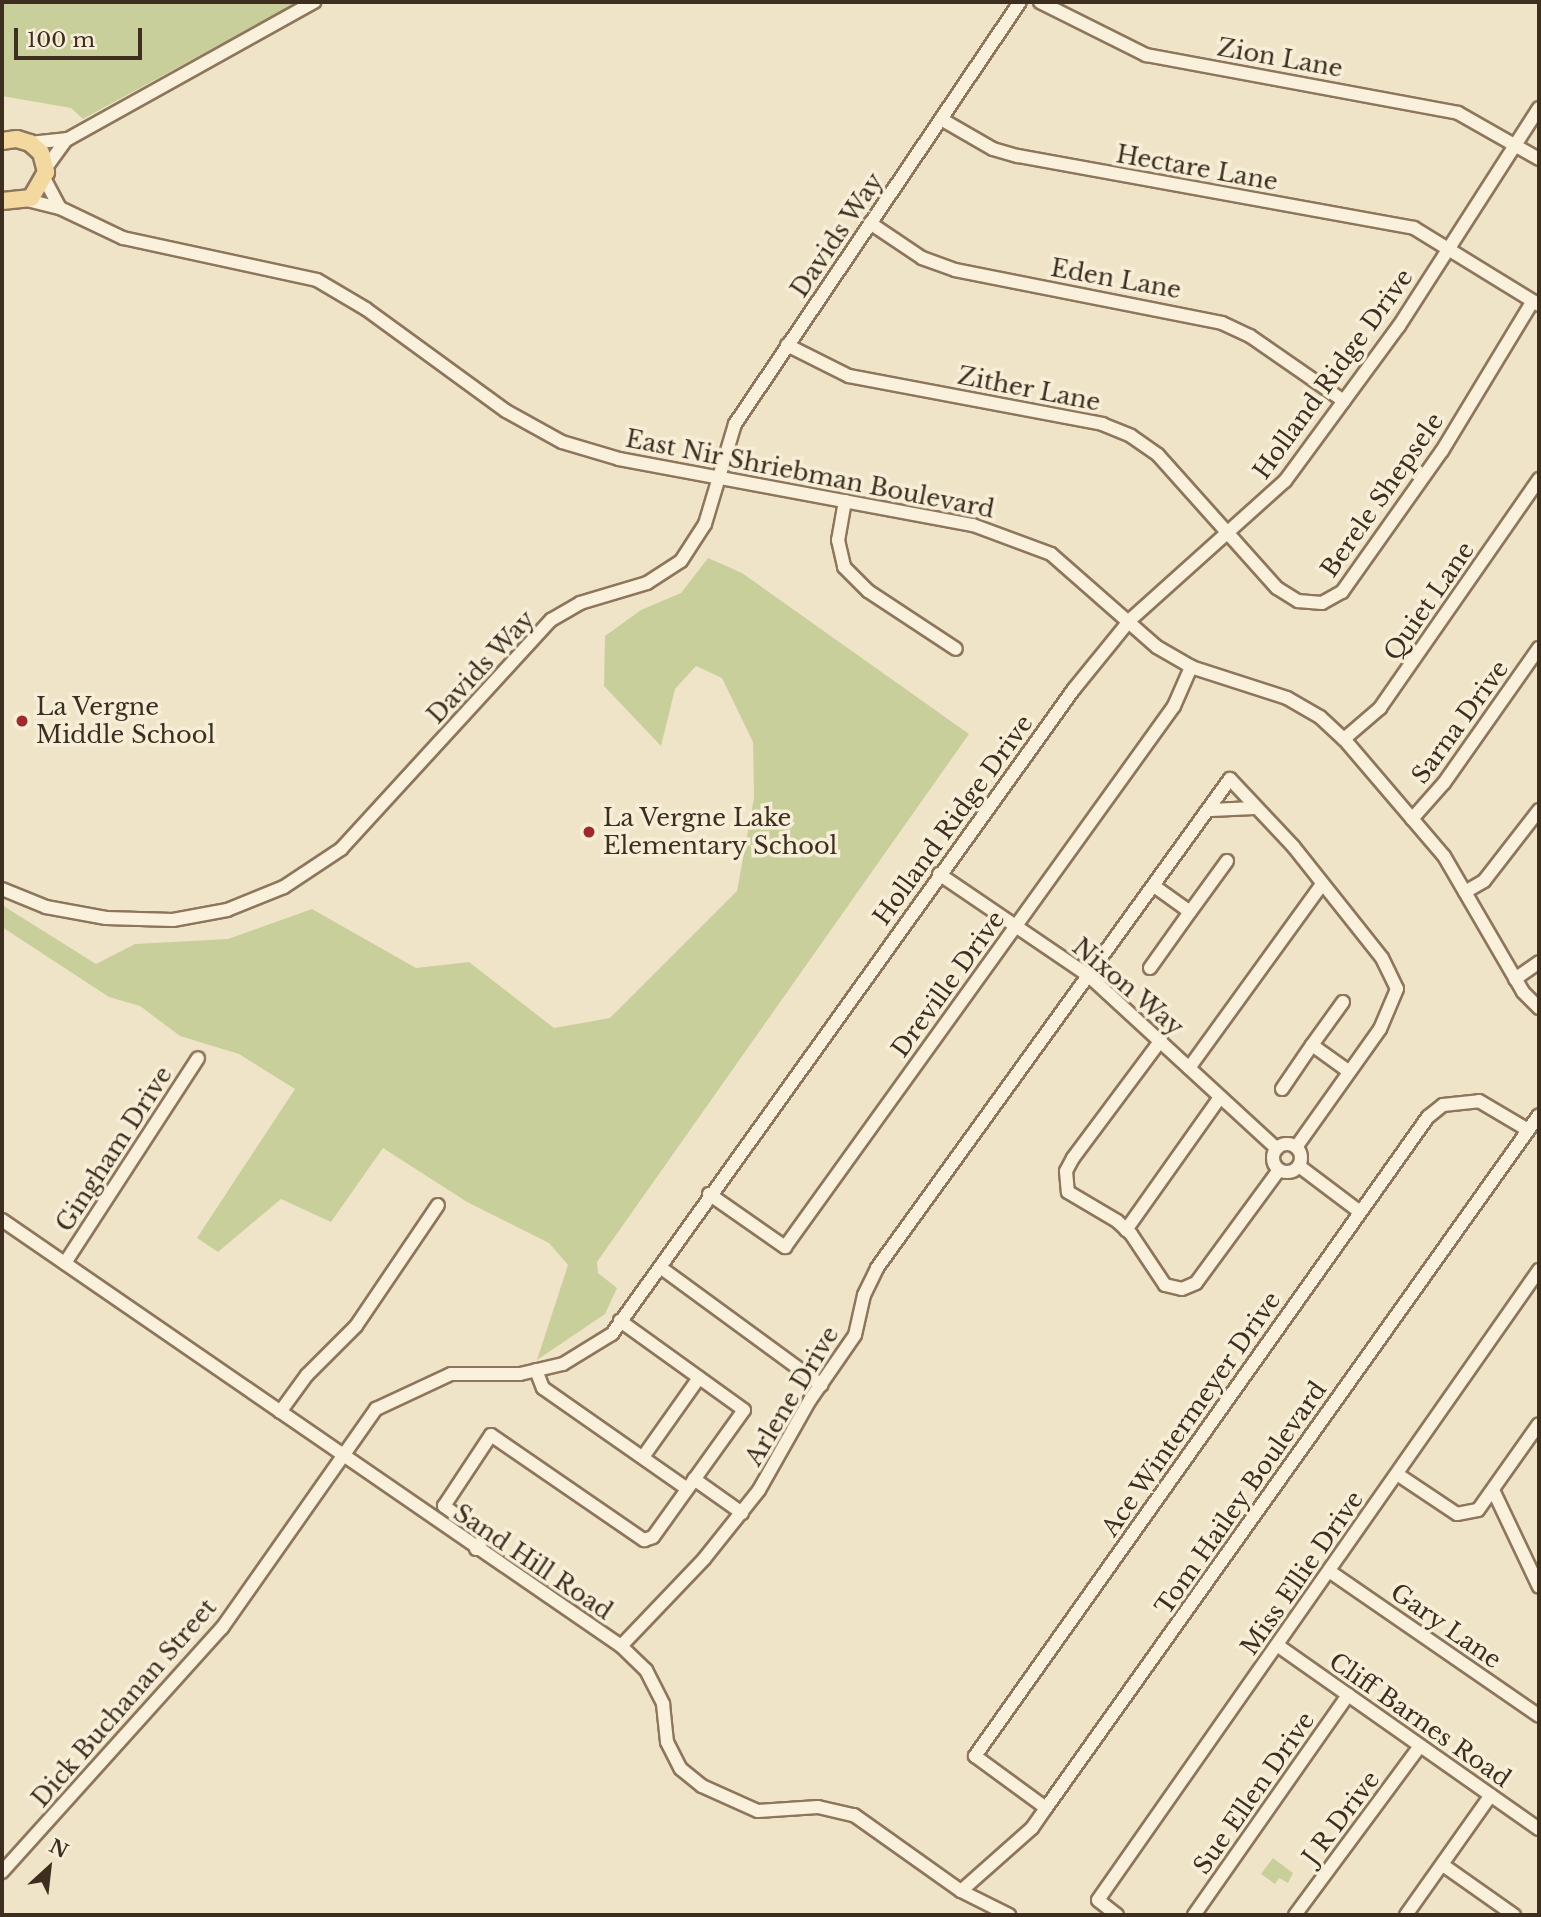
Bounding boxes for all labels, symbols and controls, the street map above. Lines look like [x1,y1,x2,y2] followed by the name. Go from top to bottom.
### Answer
[18,14,145,58] scale bar
[27,27,95,53] text: 100 m
[1215,33,1345,83] street label: Zion Lane
[1114,140,1280,196] street label: Hectare Lane
[785,167,889,303] street label: Davids Way
[1049,253,1183,305] street label: Eden Lane
[1247,263,1419,485] street label: Holland Ridge Drive
[955,361,1103,417] street label: Zither Lane
[1315,407,1449,583] street label: Berele Shepsele
[623,424,997,524] street label: East Nir Shriebman Boulevard
[1378,536,1480,666] street label: Quiet Lane
[421,604,541,730] street label: Davids Way
[1406,655,1514,789] street label: Sarna Drive
[36,693,215,749] place label: La Vergne Middle School
[867,709,1039,931] street label: Holland Ridge Drive
[14,713,30,729] marker: La Vergne Middle School
[603,804,838,860] place label: La Vergne Lake Elementary School
[581,824,597,840] marker: La Vergne Lake Elementary School
[885,905,1011,1063] street label: Dreville Drive
[1066,932,1190,1042] street label: Nixon Way
[50,1061,178,1237] street label: Gingham Drive
[1095,1286,1287,1542] street label: Ace Wintermeyer Drive
[739,1321,845,1471] street label: Arlene Drive
[1149,1376,1333,1620] street label: Tom Hailey Boulevard
[1235,1486,1369,1660] street label: Miss Ellie Drive
[448,1498,618,1626] street label: Sand Hill Road
[1385,1577,1507,1675] street label: Gary Lane
[26,1593,222,1813] street label: Dick Buchanan Street
[1324,1647,1516,1793] street label: Cliff Barnes Road
[1187,1707,1321,1879] street label: Sue Ellen Drive
[1296,1765,1386,1871] street label: J R Drive
[14,1833,84,1903] north arrow
[46,1835,72,1863] text: N

